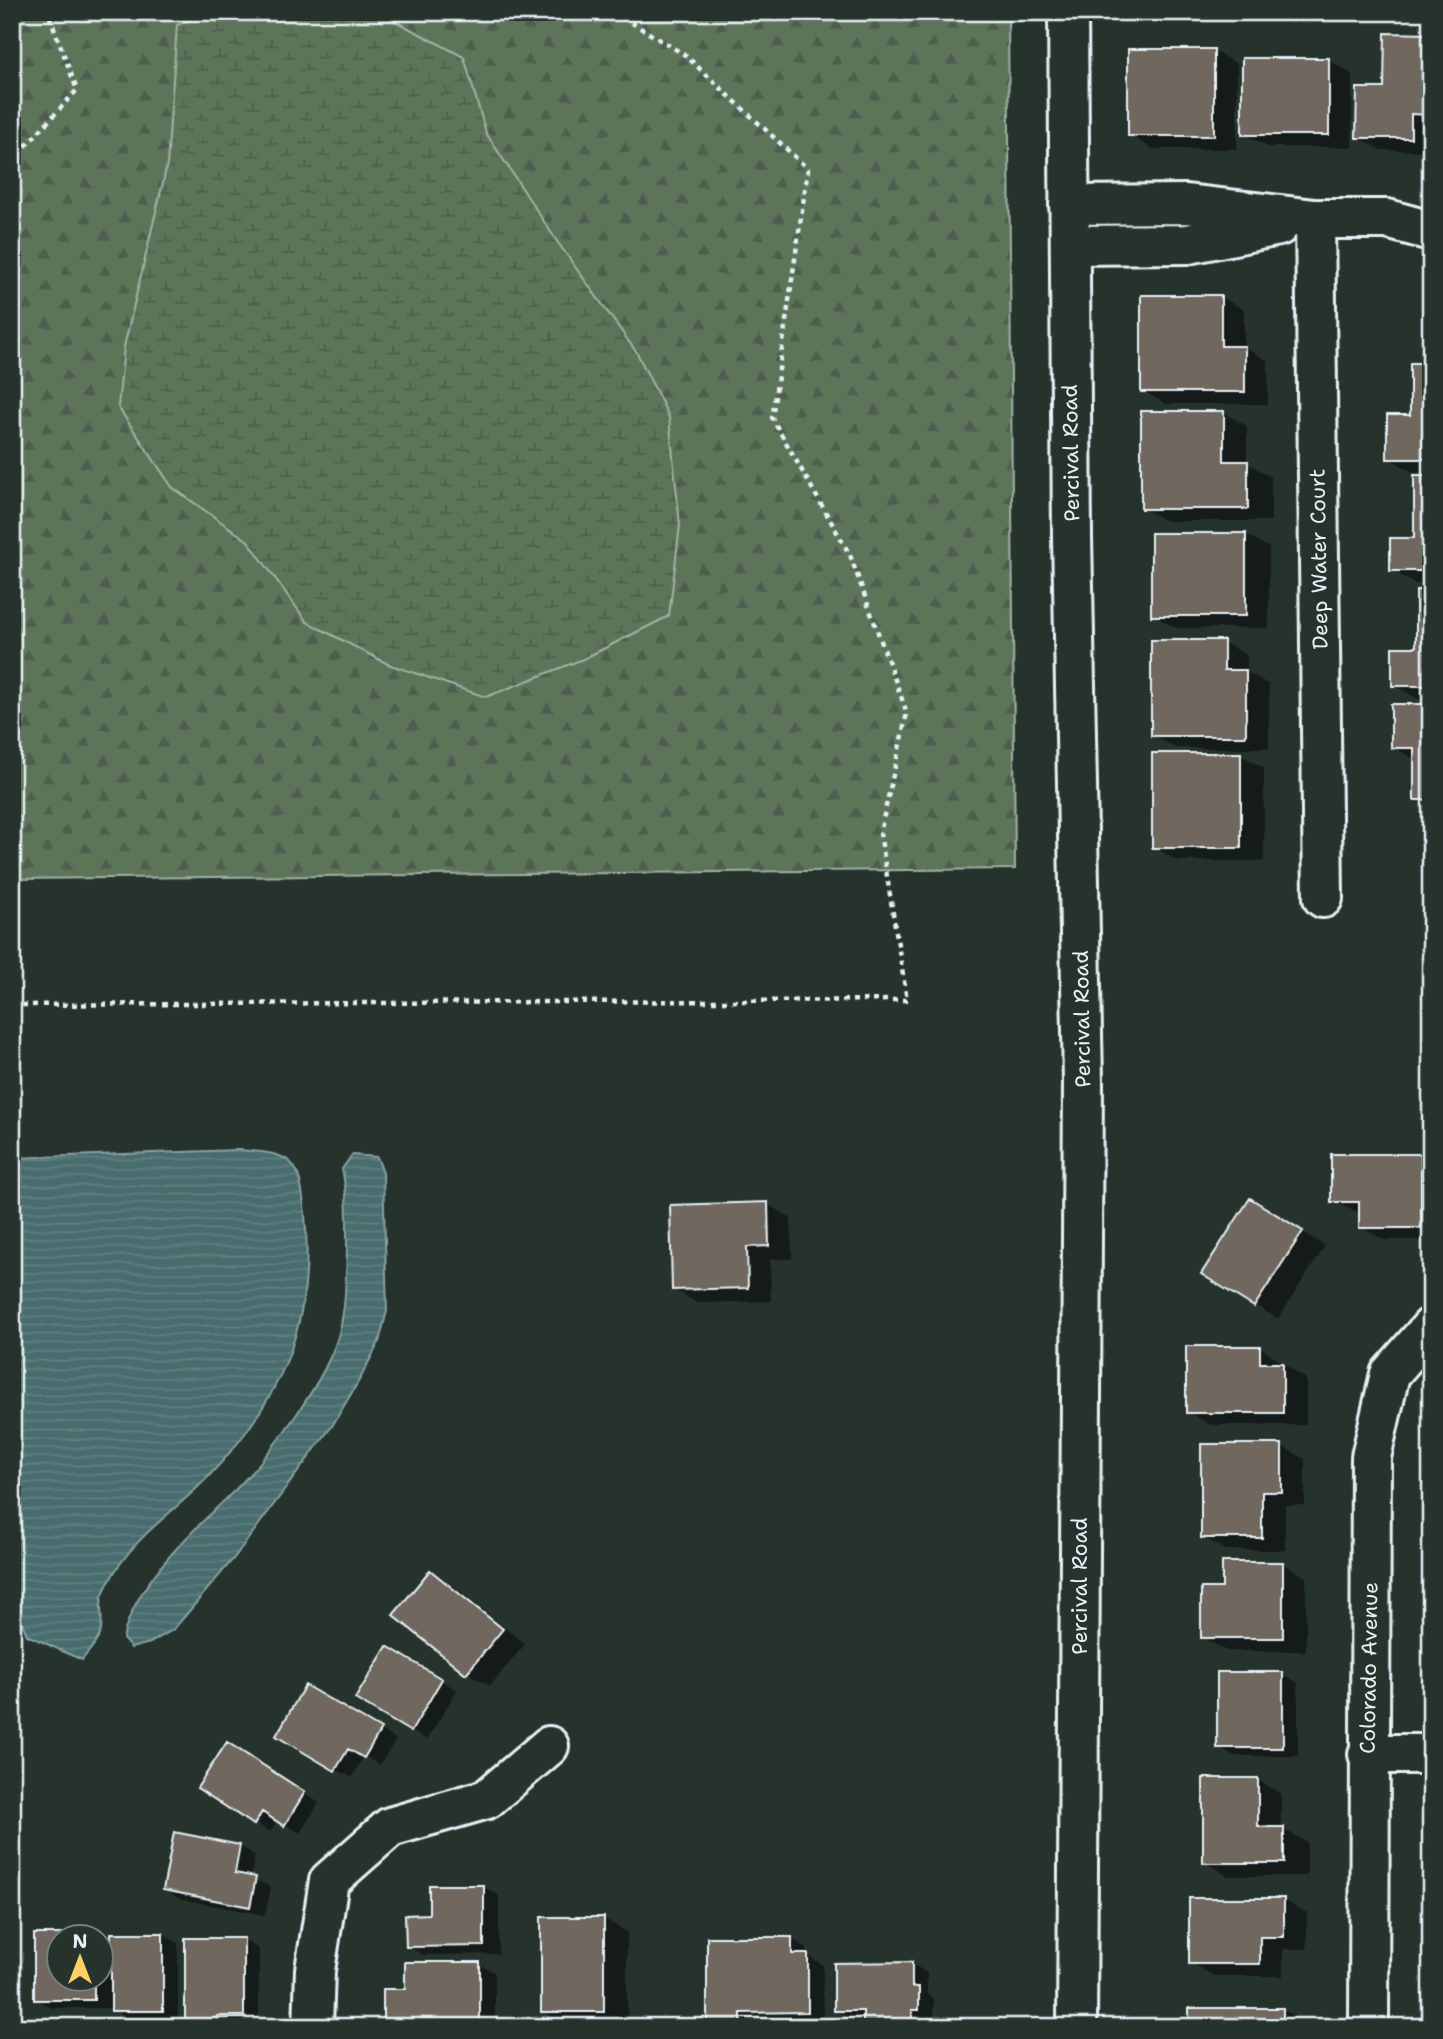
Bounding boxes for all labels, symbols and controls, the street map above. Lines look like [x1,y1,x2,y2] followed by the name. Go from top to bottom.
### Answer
[1056,384,1086,522] street label: Percival Road
[1303,468,1335,650] street label: Deep Water Court
[1067,950,1097,1088] street label: Percival Road
[1066,1517,1094,1655] street label: Percival Road
[1354,1582,1384,1754] street label: Colorado Avenue
[46,1924,116,1994] north arrow
[72,1929,88,1954] text: N

